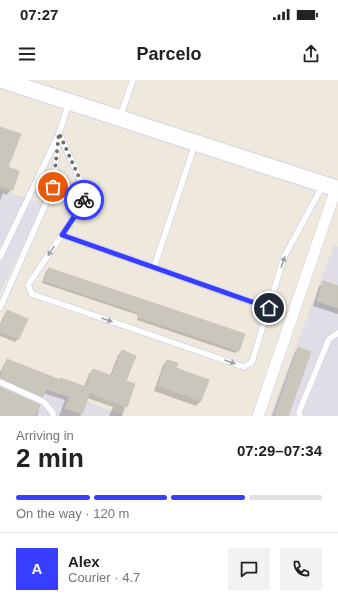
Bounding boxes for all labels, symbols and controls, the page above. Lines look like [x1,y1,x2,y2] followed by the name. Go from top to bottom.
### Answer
[20,6,58,23] text: 07:27
[16,43,38,65] icon: menu
[300,43,322,65] icon: share
[136,44,202,64] text: Parcelo
[36,170,70,204] pin
[42,176,64,198] icon: bag
[64,180,104,220] courier
[73,189,95,211] icon: bike
[47,246,55,256] one-way arrow
[280,255,286,267] one-way arrow
[252,291,286,325] pin
[258,297,280,319] icon: home
[101,317,113,323] one-way arrow
[224,360,236,366] one-way arrow
[16,428,74,443] text: Arriving in
[237,442,322,459] text: 07:29–07:34
[16,443,84,473] text: 2 min
[16,506,129,521] text: On the way · 120 m
[228,548,270,590] button: chat
[280,548,322,590] button: phone
[68,553,100,570] text: Alex
[32,560,42,577] text: A
[68,570,140,585] text: Courier · 4.7

